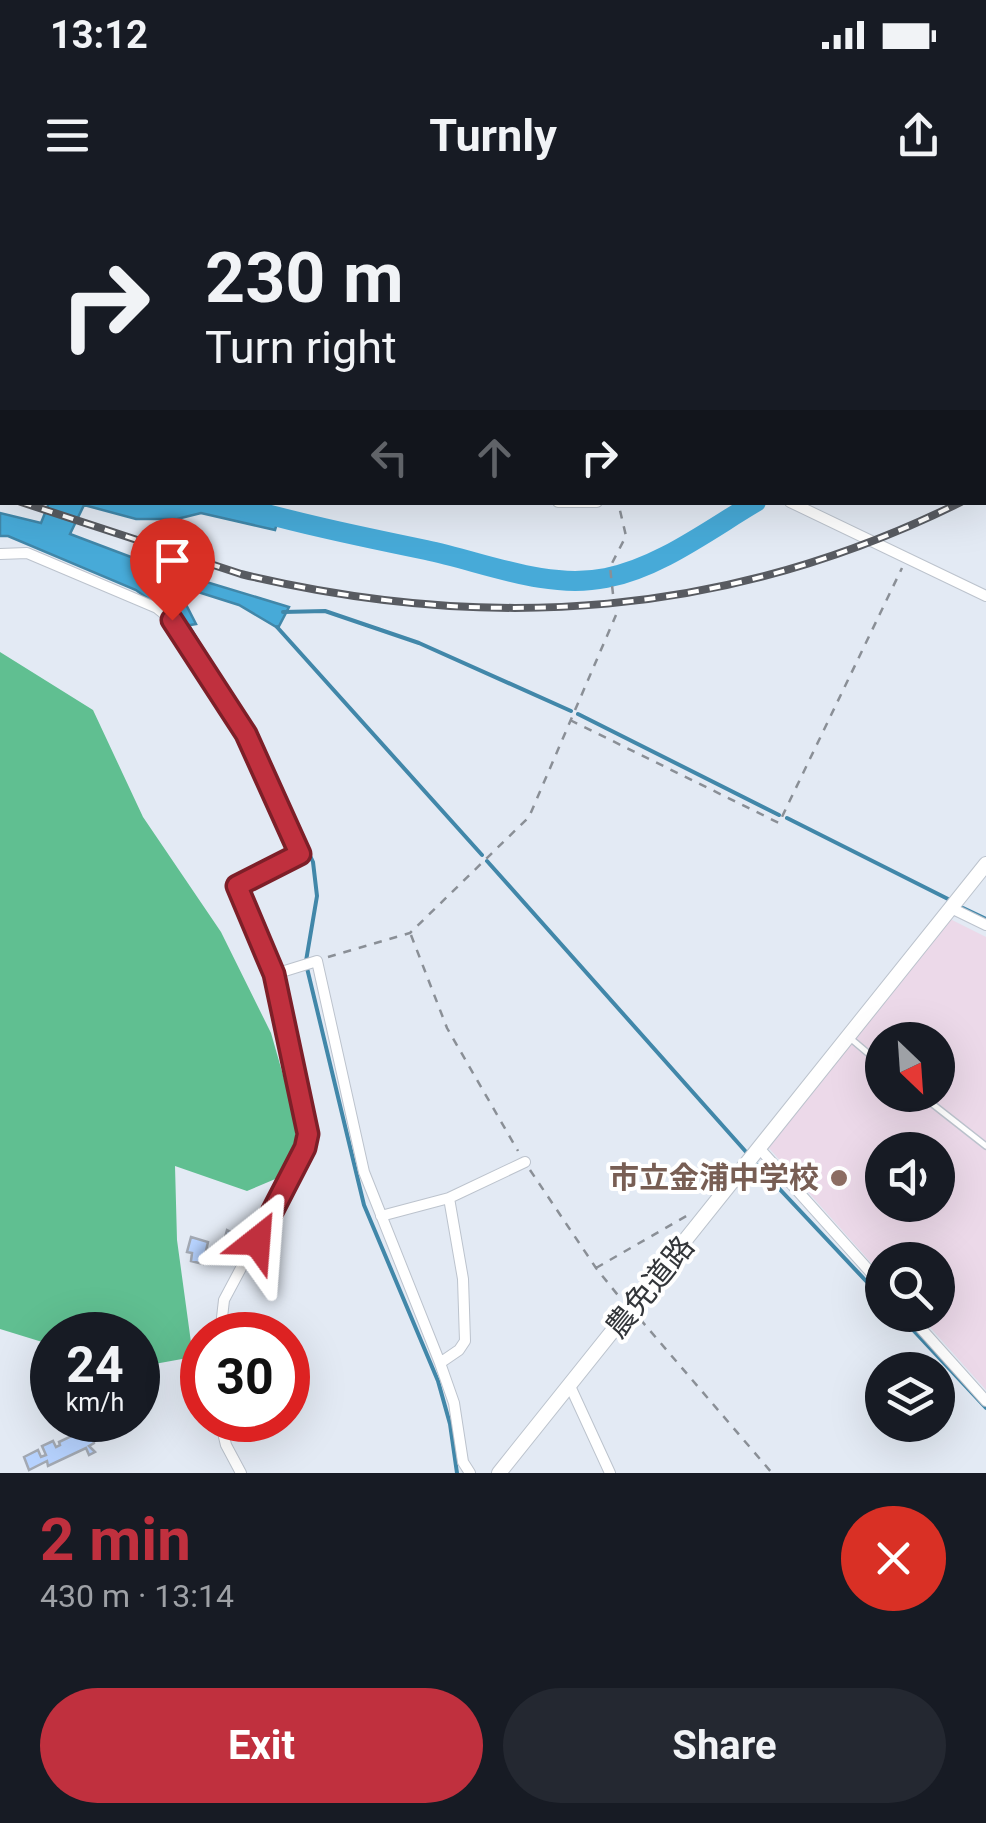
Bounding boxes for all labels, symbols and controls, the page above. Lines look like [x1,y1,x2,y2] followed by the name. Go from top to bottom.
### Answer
[50,13,148,57] text: 13:12
[40,108,95,163] icon: menu
[891,108,946,163] icon: share
[429,109,557,162] text: Turnly
[205,237,404,319] text: 230 m
[40,240,170,370] icon: right
[205,321,397,374] text: Turn right
[362,430,417,485] icon: left
[467,430,522,485] icon: ahead
[572,430,627,485] icon: right
[130,518,215,621] pin
[145,533,200,588] icon: arrive
[865,1022,955,1112] north arrow
[865,1022,955,1442] map controls
[865,1132,955,1222] button: sound
[609,1160,819,1195] place label: 市立金浦中学校
[828,1167,850,1189] marker: 市立金浦中学校
[205,1189,309,1293] position arrow
[598,1229,701,1344] street label: 農免道路
[865,1242,955,1332] button: search
[180,1312,310,1442] speed limit sign: 30
[66,1336,124,1394] text: 24
[865,1352,955,1442] button: layers
[66,1388,124,1417] text: km/h
[40,1504,191,1575] text: 2 min
[841,1506,946,1611] button: close
[40,1577,234,1615] text: 430 m · 13:14
[40,1688,483,1803] button: Exit
[503,1688,946,1803] button: Share

